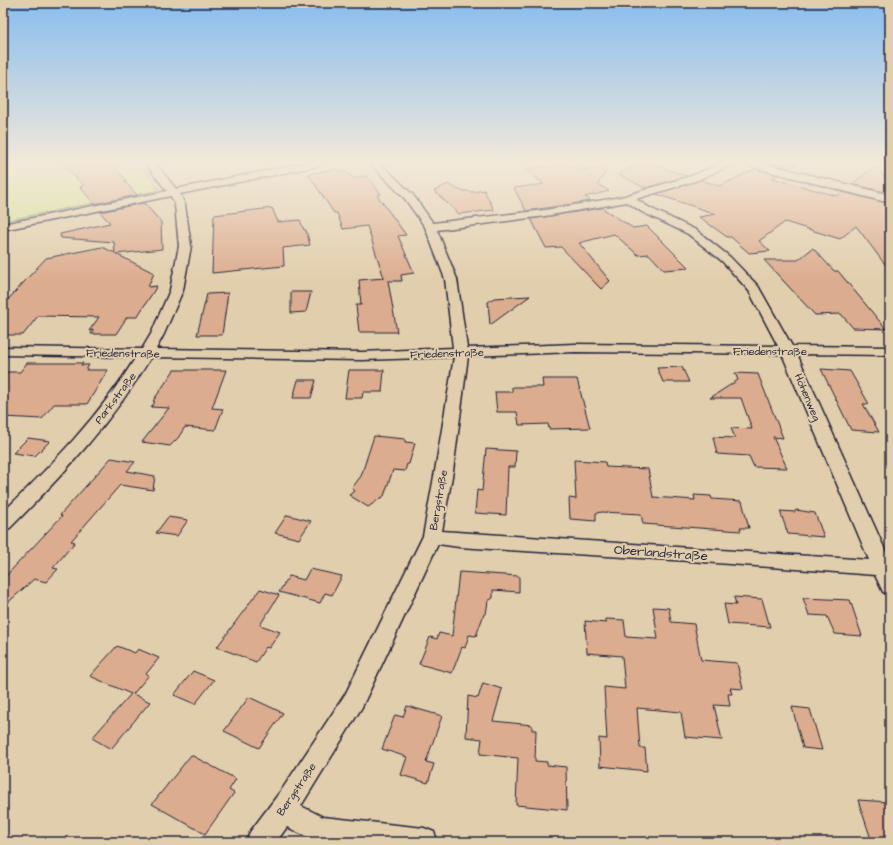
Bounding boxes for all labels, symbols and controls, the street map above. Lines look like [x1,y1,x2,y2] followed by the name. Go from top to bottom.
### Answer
[733,344,807,359] street label: Friedenstraße
[86,345,160,362] street label: Friedenstraße
[410,345,484,362] street label: Friedenstraße
[91,369,140,427] street label: Parkstraße
[790,371,824,424] street label: Höhenweg
[426,469,452,532] street label: Bergstraße
[613,541,708,565] street label: Oberlandstraße
[273,760,321,819] street label: Bergstraße

